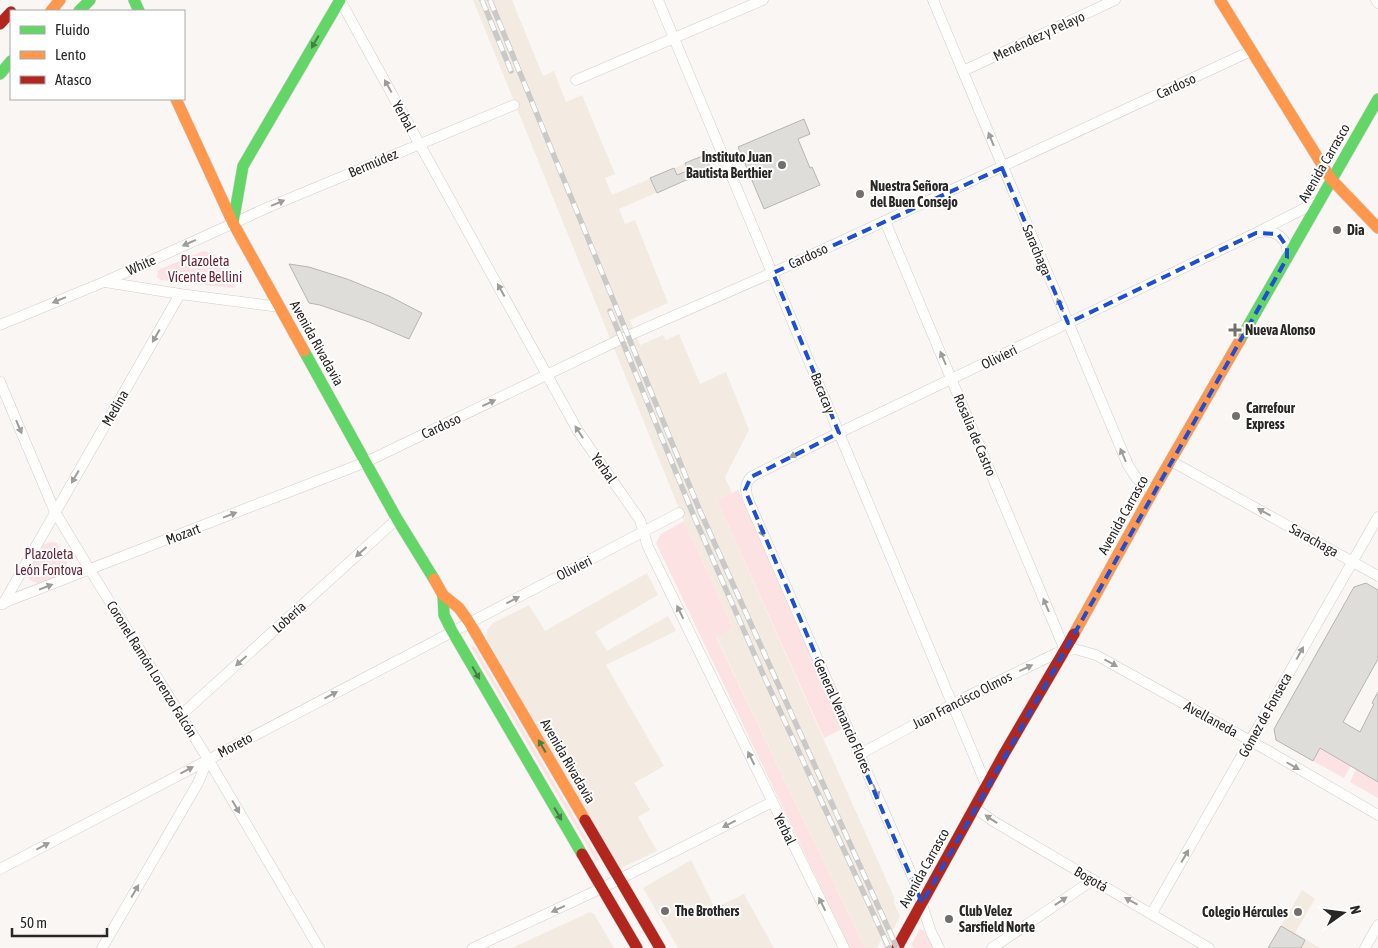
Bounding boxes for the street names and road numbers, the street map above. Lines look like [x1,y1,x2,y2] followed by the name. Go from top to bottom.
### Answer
[991,8,1087,64] street label: Menéndez y Pelayo
[1154,70,1198,102] street label: Cardoso
[389,98,419,134] street label: Yerbal
[1295,121,1353,205] street label: Avenida Carrasco
[346,145,400,181] street label: Bermúdez
[1019,222,1055,278] street label: Sarachaga
[786,240,830,272] street label: Cardoso
[124,252,158,278] street label: White
[287,298,347,388] street label: Avenida Rivadavia
[979,342,1019,372] street label: Olivieri
[808,370,838,416] street label: Bacacay
[98,387,132,429] street label: Medina
[950,391,1000,479] street label: Rosalia de Castro
[419,410,463,442] street label: Cardoso
[588,450,620,486] street label: Yerbal
[1095,473,1151,557] street label: Avenida Carrasco
[164,520,202,548] street label: Mozart
[1287,520,1341,560] street label: Sarachaga
[554,552,594,584] street label: Olivieri
[103,598,201,740] street label: Coronel Ramón Lorenzo Falcón
[269,598,309,636] street label: Lobería
[810,656,876,776] street label: General Venancio Flores
[910,668,1014,732] street label: Juan Francisco Olmos
[1235,670,1295,760] street label: Gómez de Fonseca
[1181,698,1241,740] street label: Avellaneda
[537,716,599,806] street label: Avenida Rivadavia
[215,729,255,761] street label: Moreto
[771,811,799,847] street label: Yerbal
[896,826,952,910] street label: Avenida Carrasco
[1071,863,1111,895] street label: Bogotá

